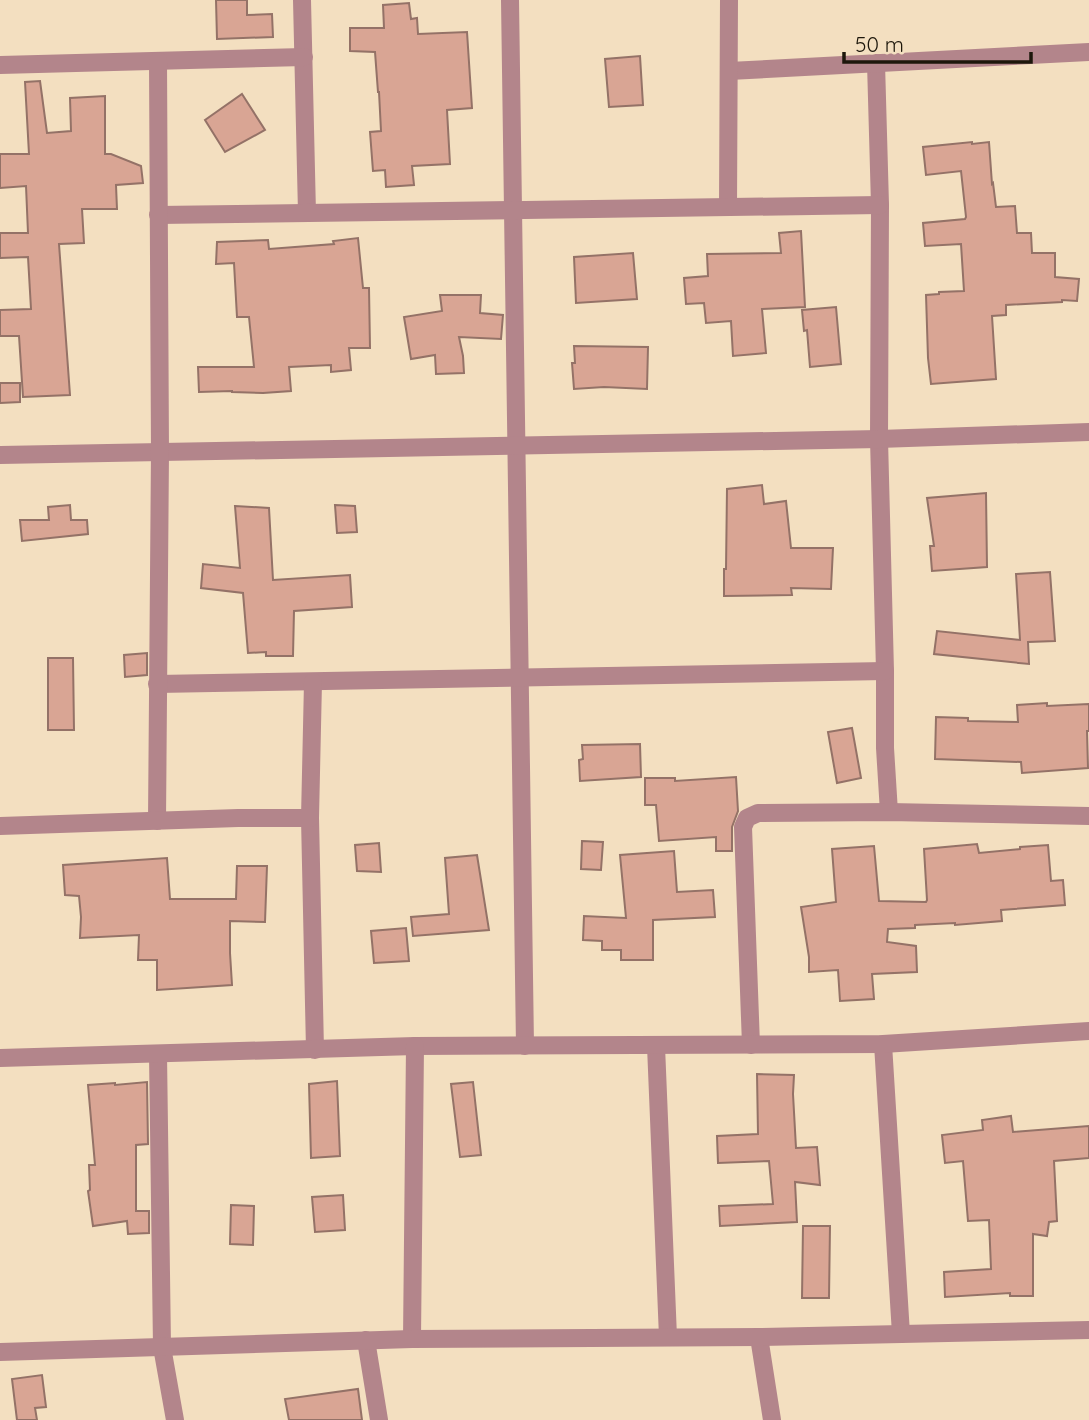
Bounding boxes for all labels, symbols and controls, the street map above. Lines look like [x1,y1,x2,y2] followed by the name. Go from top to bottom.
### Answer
[844,21,1031,65] scale bar
[855,31,904,57] text: 50 m

